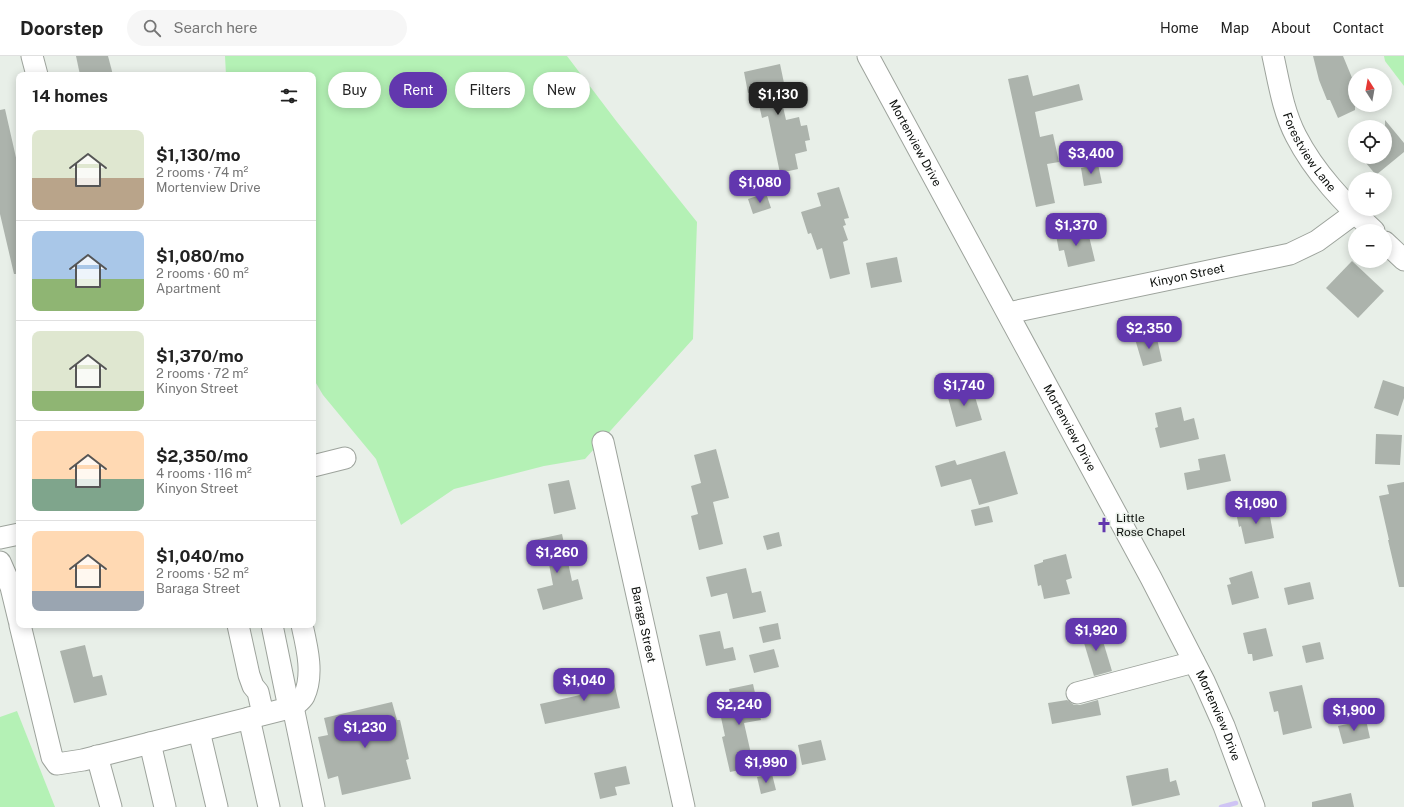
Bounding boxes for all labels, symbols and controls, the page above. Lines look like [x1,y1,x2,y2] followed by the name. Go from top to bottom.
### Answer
[127,10,407,46] search box
[20,17,103,39] text: Doorstep
[141,17,163,39] icon: search
[173,19,258,36] text: Search here
[1160,20,1199,36] text: Home
[1221,20,1249,36] text: Map
[1271,20,1311,36] text: About
[1333,20,1384,36] text: Contact
[1348,68,1392,112] north arrow
[1348,68,1392,268] map controls
[328,72,381,108] chip: Buy
[389,72,447,108] chip: Rent
[455,72,525,108] chip: Filters
[533,72,590,108] chip: New
[745,82,811,116] pin: $1,130
[278,85,300,107] icon: filters
[32,86,108,106] text: 14 homes
[758,87,798,102] text: $1,130
[886,97,944,189] street label: Mortenview Drive
[1280,111,1339,195] street label: Forestview Lane
[1348,120,1392,164] button: locate
[1058,141,1124,175] pin: $3,400
[156,145,241,165] text: $1,130/mo
[64,146,112,194] icon: home
[1068,146,1114,161] text: $3,400
[156,165,248,180] text: 2 rooms · 74 m²
[727,170,793,204] pin: $1,080
[1348,172,1392,216] button: +
[738,175,782,190] text: $1,080
[156,180,261,195] text: Mortenview Drive
[1043,213,1109,247] pin: $1,370
[1055,218,1097,233] text: $1,370
[1348,224,1392,268] button: −
[156,246,244,266] text: $1,080/mo
[64,247,112,295] icon: home
[1148,261,1226,290] street label: Kinyon Street
[156,266,249,281] text: 2 rooms · 60 m²
[156,281,221,296] text: Apartment
[1116,316,1182,350] pin: $2,350
[1126,321,1172,336] text: $2,350
[156,346,244,366] text: $1,370/mo
[64,347,112,395] icon: home
[156,366,248,381] text: 2 rooms · 72 m²
[931,373,997,407] pin: $1,740
[943,378,985,393] text: $1,740
[156,381,238,396] text: Kinyon Street
[1040,382,1099,474] street label: Mortenview Drive
[156,446,248,466] text: $2,350/mo
[64,447,112,495] icon: home
[156,466,252,481] text: 4 rooms · 116 m²
[156,481,238,496] text: Kinyon Street
[1223,491,1289,525] pin: $1,090
[1234,496,1278,511] text: $1,090
[1116,511,1186,539] place label: Little Rose Chapel
[1095,516,1113,534] church icon: Little Rose Chapel
[524,540,590,574] pin: $1,260
[535,545,579,560] text: $1,260
[156,546,244,566] text: $1,040/mo
[64,547,112,595] icon: home
[156,566,249,581] text: 2 rooms · 52 m²
[156,581,240,596] text: Baraga Street
[628,585,659,664] street label: Baraga Street
[1063,618,1129,652] pin: $1,920
[1074,623,1118,638] text: $1,920
[551,668,617,702] pin: $1,040
[1193,668,1243,763] street label: Mortenview Drive
[562,673,606,688] text: $1,040
[706,692,772,726] pin: $2,240
[716,697,762,712] text: $2,240
[1321,698,1387,732] pin: $1,900
[1332,703,1376,718] text: $1,900
[332,715,398,749] pin: $1,230
[343,720,387,735] text: $1,230
[733,750,799,784] pin: $1,990
[744,755,788,770] text: $1,990

